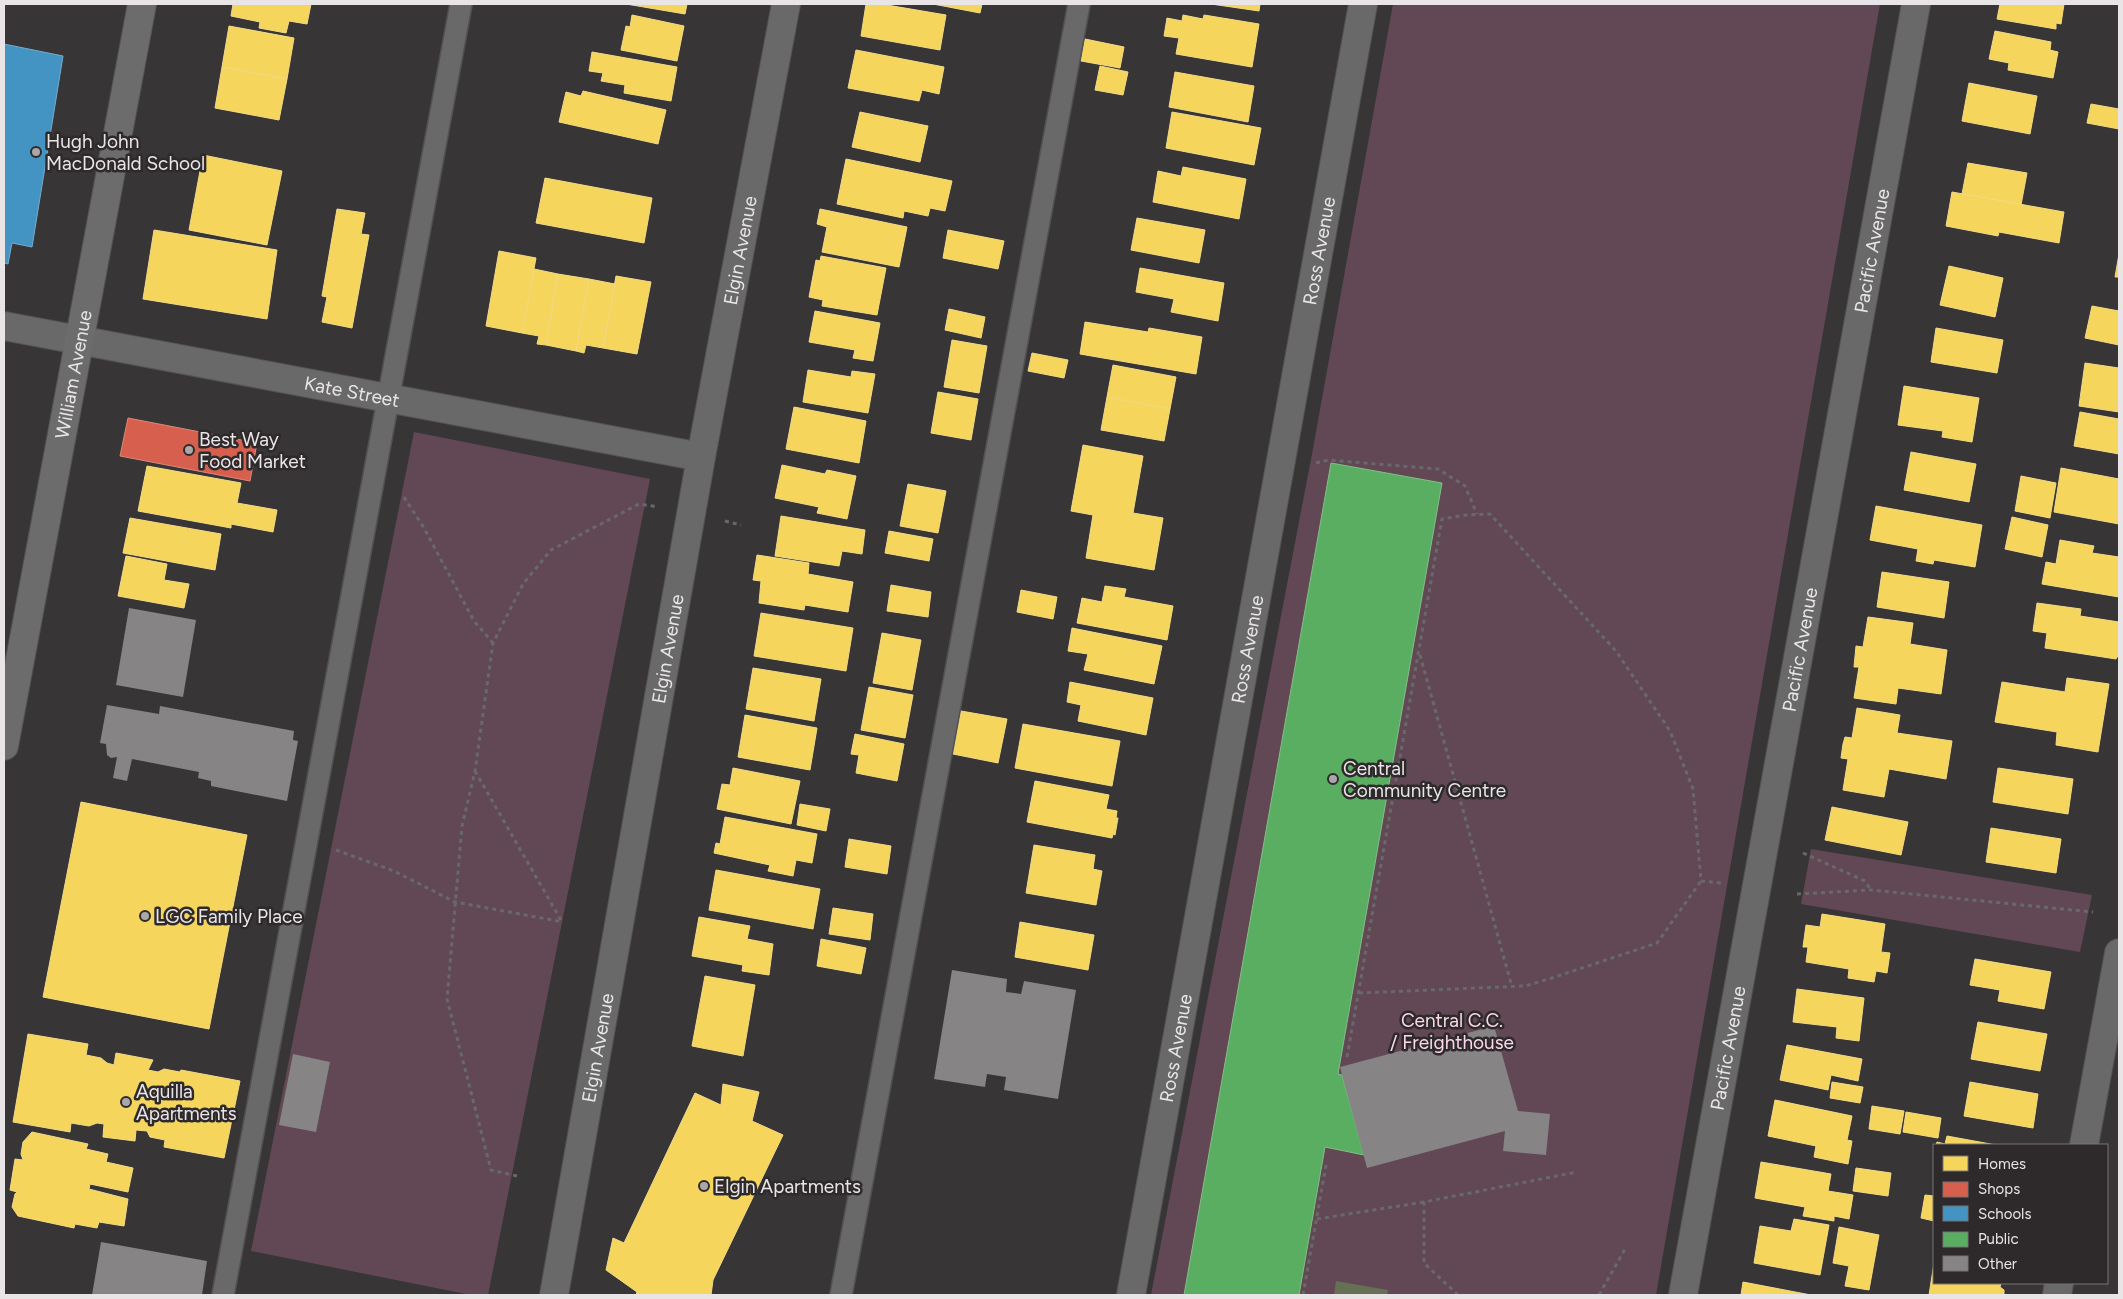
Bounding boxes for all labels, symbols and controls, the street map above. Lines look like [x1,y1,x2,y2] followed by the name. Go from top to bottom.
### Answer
[46,130,205,175] place label: Hugh John MacDonald School
[30,146,42,158] marker: Hugh John MacDonald School
[1849,187,1894,315] street label: Pacific Avenue
[719,194,762,307] street label: Elgin Avenue
[1298,195,1340,307] street label: Ross Avenue
[50,308,97,441] street label: William Avenue
[302,372,401,412] street label: Kate Street
[199,428,306,473] place label: Best Way Food Market
[183,444,195,456] marker: Best Way Food Market
[1778,586,1823,714] street label: Pacific Avenue
[647,592,689,705] street label: Elgin Avenue
[1227,593,1269,705] street label: Ross Avenue
[1343,757,1506,802] place label: Central Community Centre
[1327,773,1339,785] marker: Central Community Centre
[155,905,303,928] place label: LGC Family Place
[139,910,151,922] marker: LGC Family Place
[1706,984,1751,1112] street label: Pacific Avenue
[577,991,619,1104] street label: Elgin Avenue
[1155,992,1197,1104] street label: Ross Avenue
[1390,1009,1514,1054] park label: Central C.C. / Freighthouse
[136,1080,237,1125] place label: Aquilla Apartments
[120,1096,132,1108] marker: Aquilla Apartments
[1933,1144,2108,1284] legend
[1978,1155,2026,1173] text: Homes
[714,1175,861,1198] place label: Elgin Apartments
[698,1180,710,1192] marker: Elgin Apartments
[1978,1180,2020,1198] text: Shops
[1978,1205,2031,1223] text: Schools
[1978,1230,2019,1248] text: Public
[1978,1255,2017,1273] text: Other

